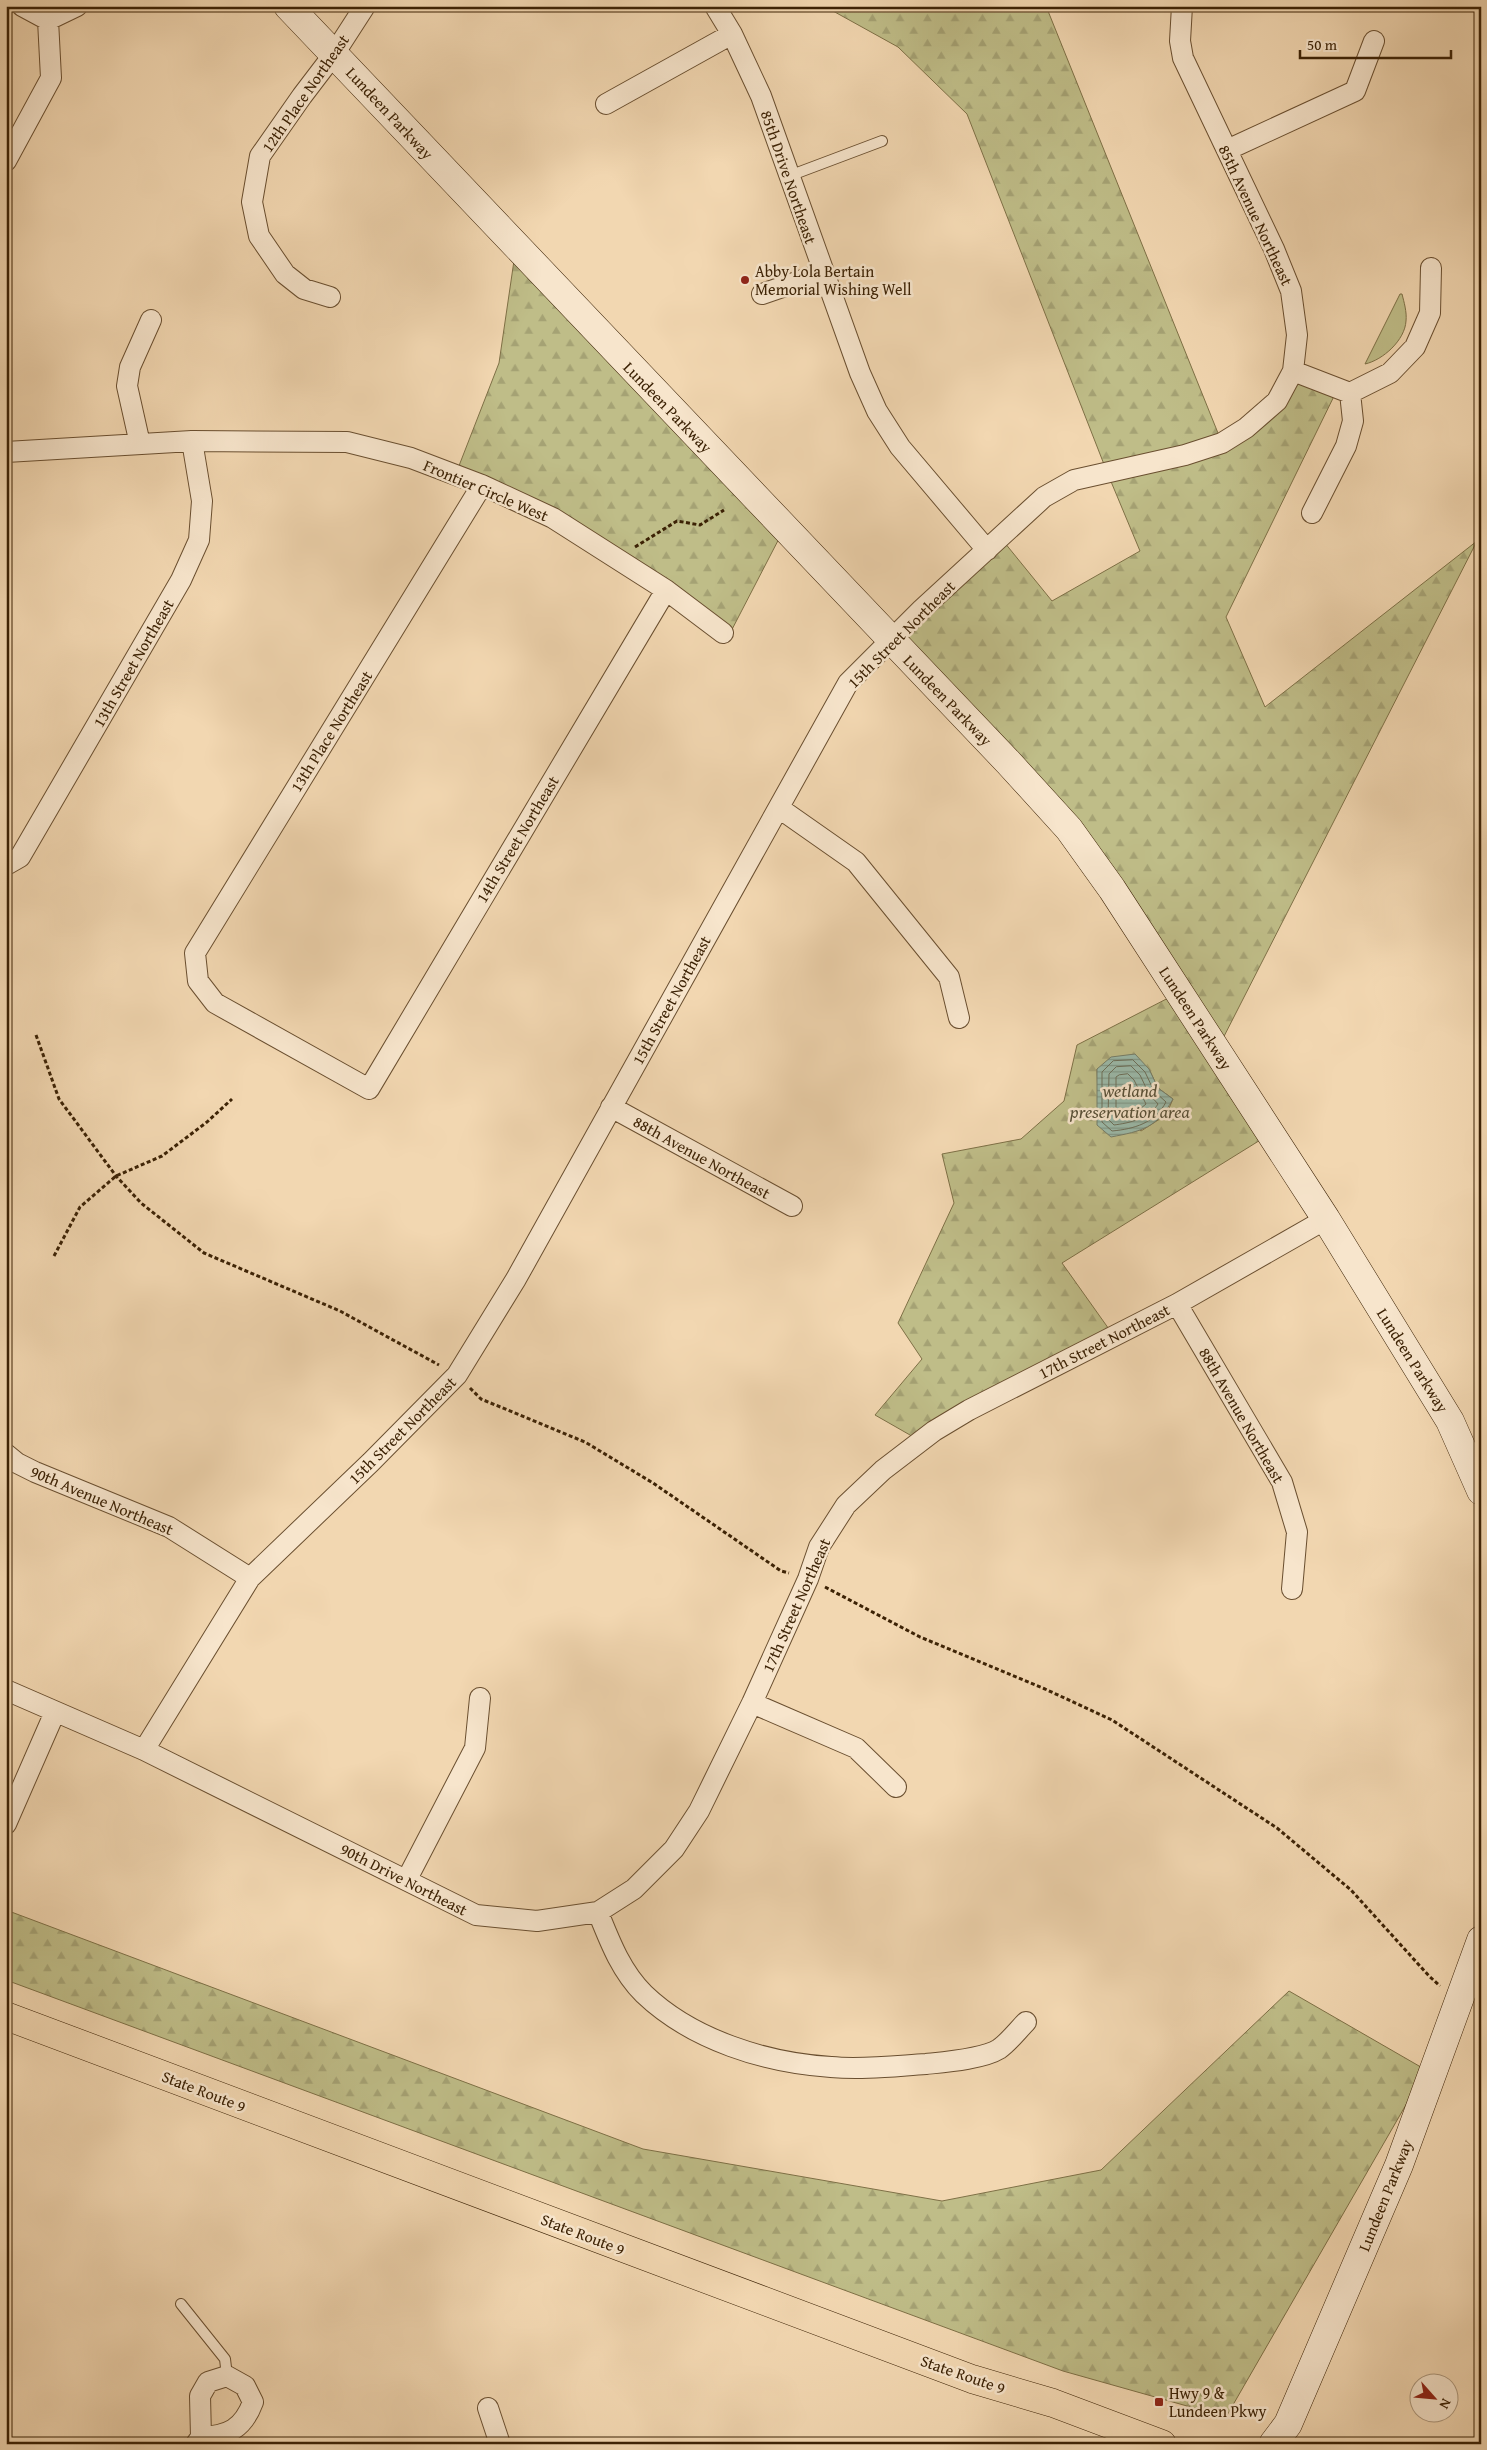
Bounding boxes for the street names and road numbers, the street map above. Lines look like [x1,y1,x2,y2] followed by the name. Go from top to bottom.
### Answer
[255,29,355,157] street label: 12th Place Northeast
[341,61,439,165] street label: Lundeen Parkway
[755,107,823,247] street label: 85th Drive Northeast
[1213,141,1299,290] street label: 85th Avenue Northeast
[618,356,718,458] street label: Lundeen Parkway
[420,453,552,527] street label: Frontier Circle West
[841,574,961,694] street label: 15th Street Northeast
[86,594,180,732] street label: 13th Street Northeast
[898,649,998,751] street label: Lundeen Parkway
[284,665,378,796] street label: 13th Place Northeast
[470,771,565,907] street label: 14th Street Northeast
[625,931,717,1069] street label: 15th Street Northeast
[1154,962,1238,1074] street label: Lundeen Parkway
[629,1109,775,1205] street label: 88th Avenue Northeast
[1034,1297,1174,1384] street label: 17th Street Northeast
[1371,1303,1455,1417] street label: Lundeen Parkway
[1193,1343,1291,1488] street label: 88th Avenue Northeast
[342,1370,462,1490] street label: 15th Street Northeast
[27,1459,178,1541] street label: 90th Avenue Northeast
[756,1534,836,1676] street label: 17th Street Northeast
[336,1837,472,1922] street label: 90th Drive Northeast
[159,2064,250,2118] street label: State Route 9
[1352,2135,1418,2255] street label: Lundeen Parkway
[538,2207,629,2261] street label: State Route 9
[917,2348,1009,2400] street label: State Route 9

